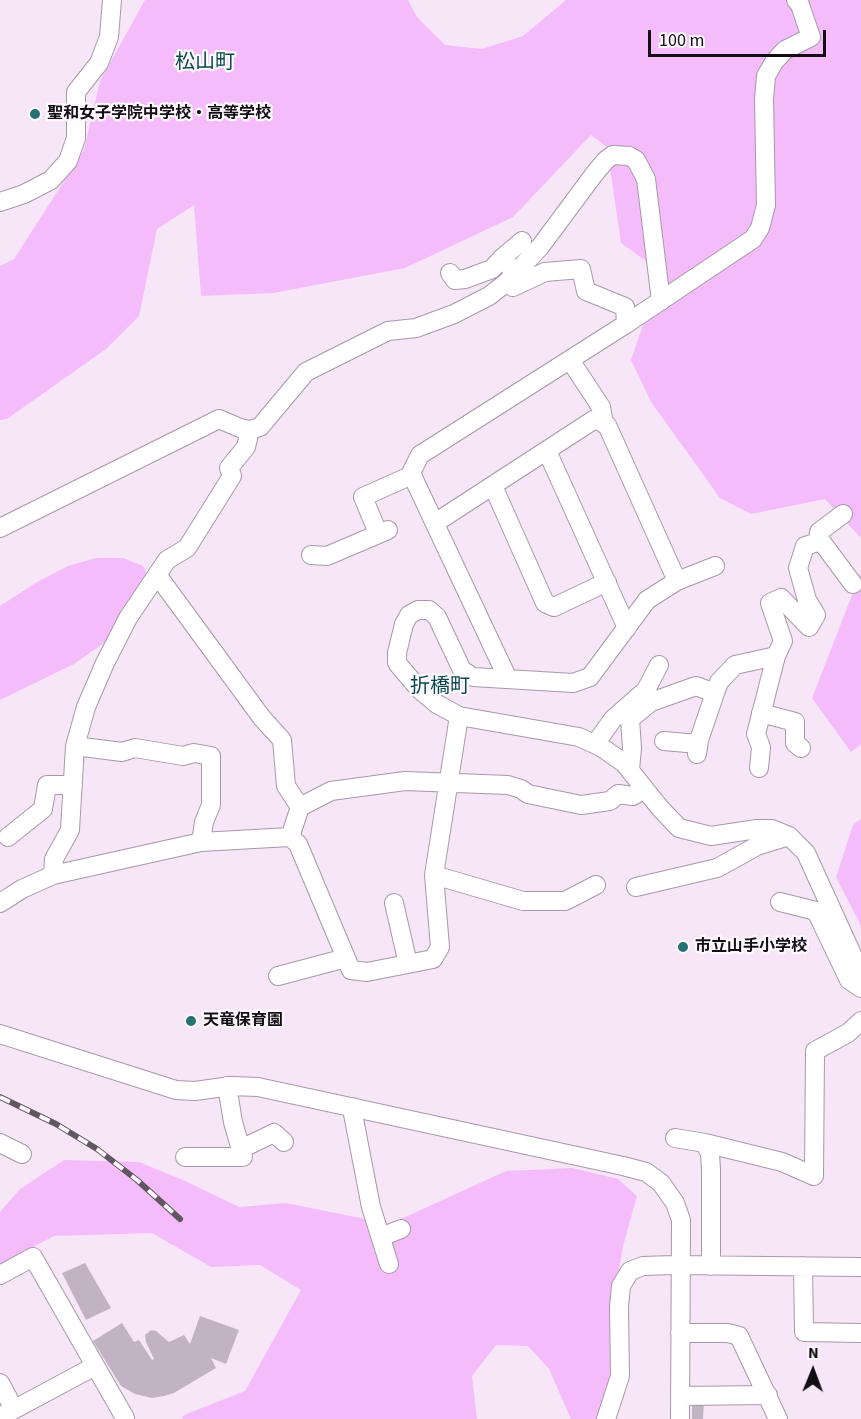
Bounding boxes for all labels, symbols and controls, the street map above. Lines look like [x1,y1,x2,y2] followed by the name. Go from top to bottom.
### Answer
[651,18,830,56] scale bar
[659,28,704,53] text: 100 m
[175,52,235,76] district label: 松山町
[47,104,271,124] place label: 聖和女子学院中学校・高等学校
[28,107,42,121] marker: 聖和女子学院中学校・高等学校
[410,676,470,700] district label: 折橋町
[695,937,807,957] place label: 市立山手小学校
[676,940,690,954] marker: 市立山手小学校
[203,1011,283,1031] place label: 天竜保育園
[184,1014,198,1028] marker: 天竜保育園
[783,1341,843,1401] north arrow
[808,1342,819,1364] text: N

